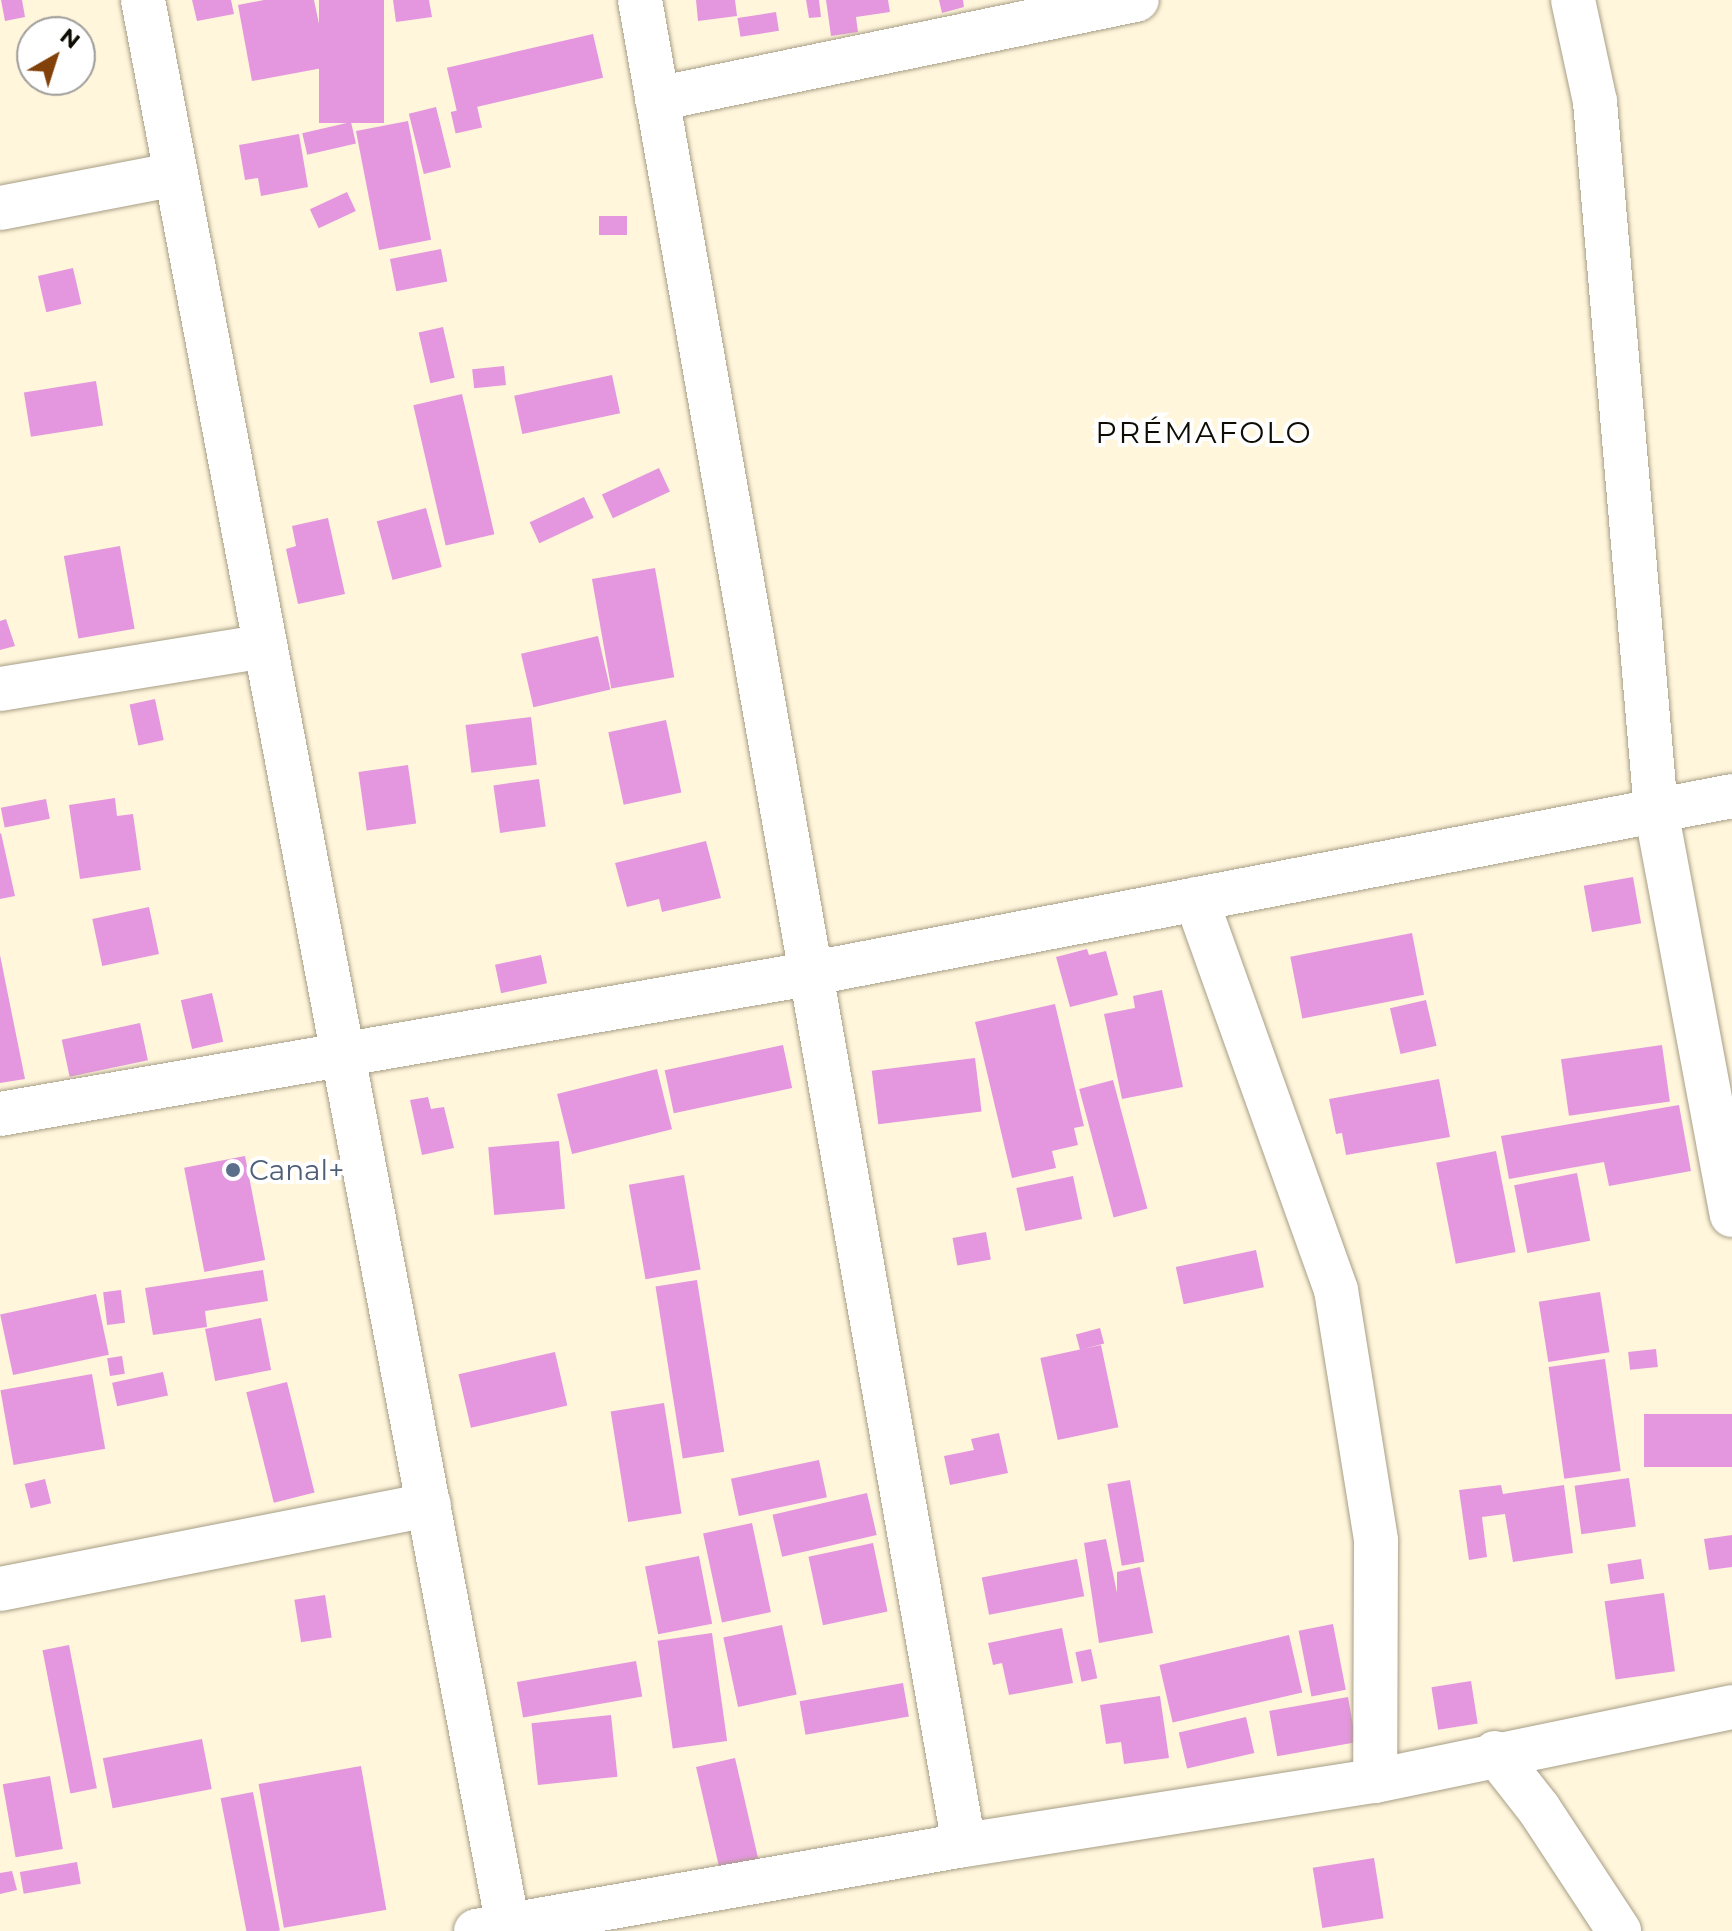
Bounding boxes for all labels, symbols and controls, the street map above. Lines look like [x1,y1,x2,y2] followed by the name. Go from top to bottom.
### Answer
[16,16,96,96] north arrow
[55,22,86,55] text: N
[1095,415,1313,451] district label: PRÉMAFOLO
[249,1153,344,1187] place label: Canal+
[224,1161,242,1179] marker: Canal+

